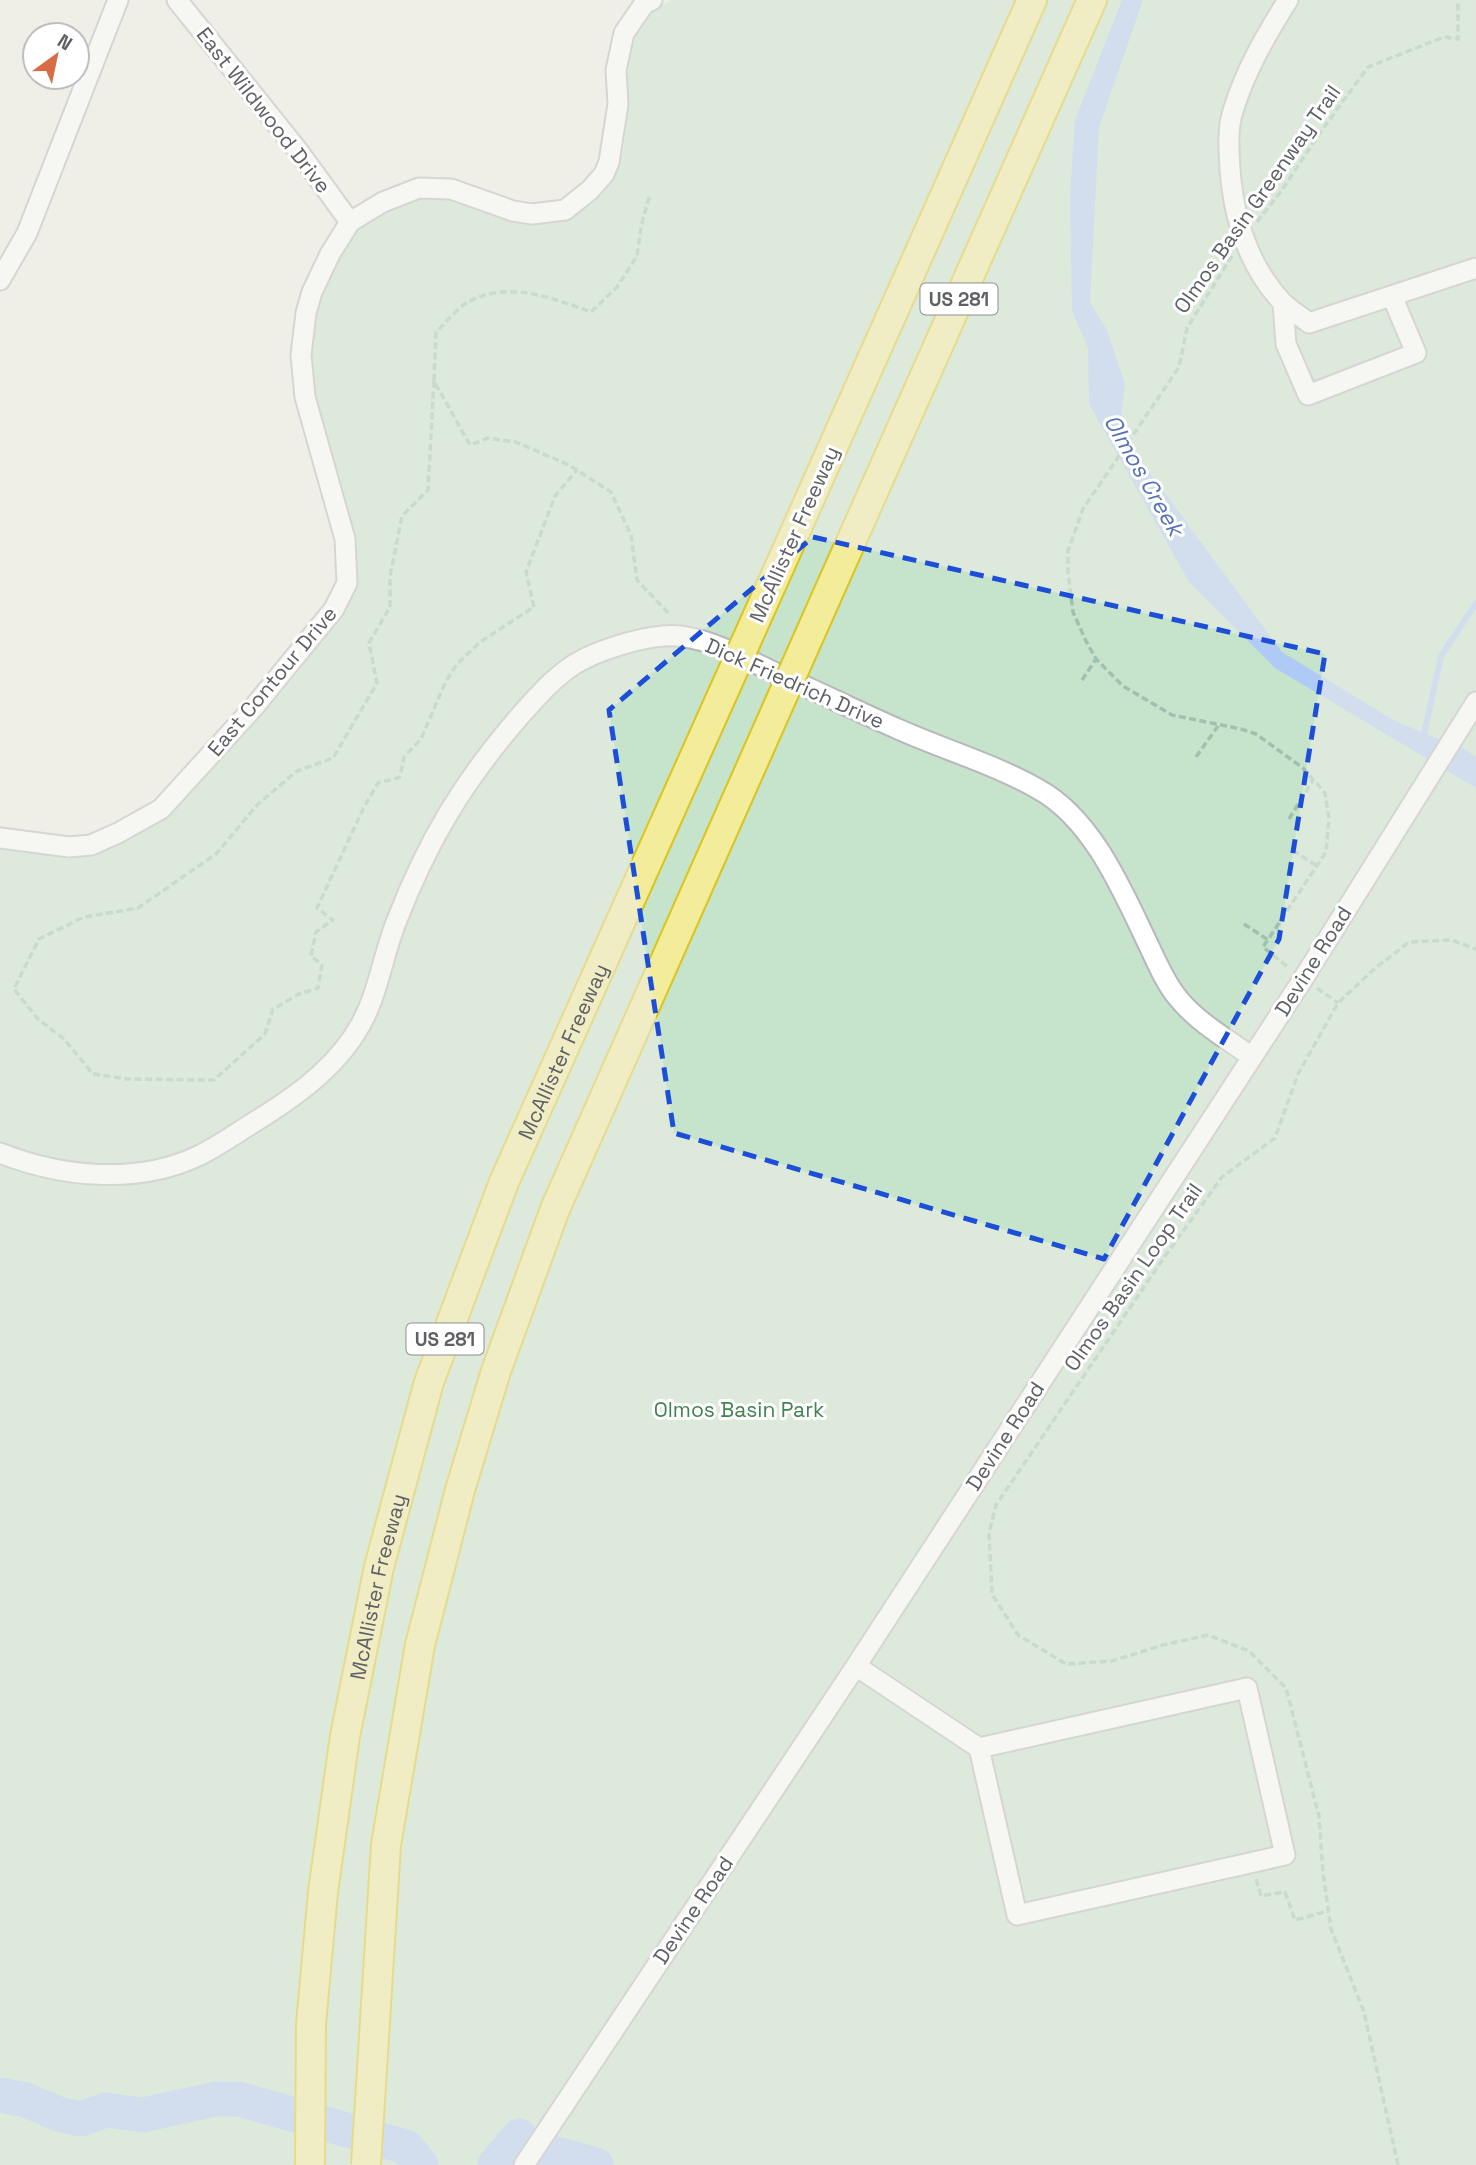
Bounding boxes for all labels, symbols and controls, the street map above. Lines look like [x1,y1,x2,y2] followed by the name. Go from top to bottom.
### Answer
[21,21,91,91] north arrow
[191,21,337,199] street label: East Wildwood Drive
[53,28,77,56] text: N
[1168,79,1346,319] street label: Olmos Basin Greenway Trail
[920,284,998,314] road number: US 281
[1097,409,1192,544] water label: Olmos Creek
[743,442,845,626] street label: McAllister Freeway
[201,601,343,761] street label: East Contour Drive
[701,631,889,735] street label: Dick Friedrich Drive
[1269,901,1357,1021] street label: Devine Road
[511,959,614,1144] street label: McAllister Freeway
[1058,1178,1208,1376] street label: Olmos Basin Loop Trail
[406,1324,484,1354] road number: US 281
[960,1376,1050,1496] street label: Devine Road
[654,1396,824,1423] park label: Olmos Basin Park
[343,1490,412,1682] street label: McAllister Freeway
[647,1851,739,1969] street label: Devine Road

